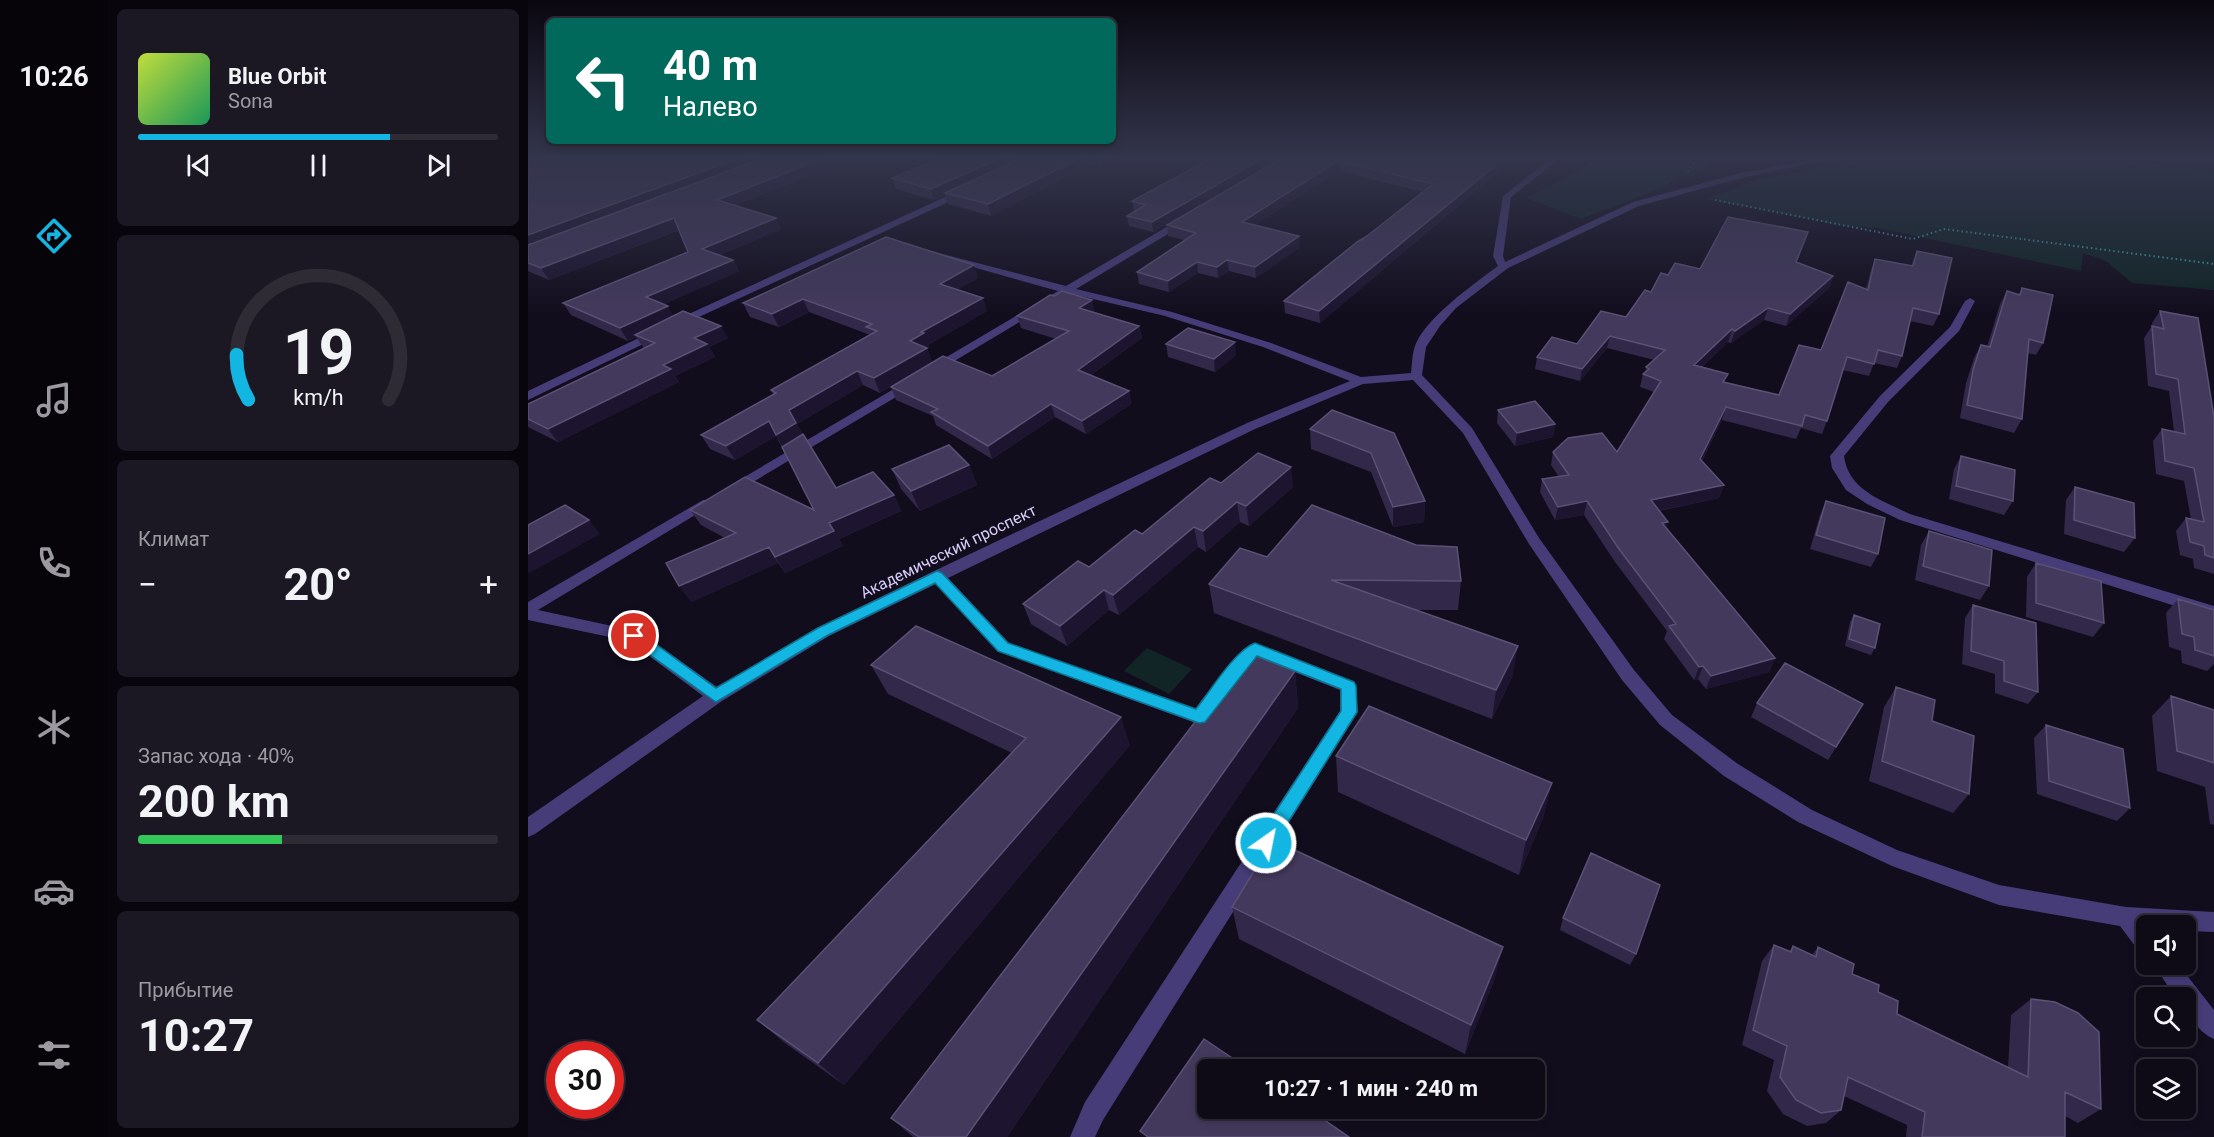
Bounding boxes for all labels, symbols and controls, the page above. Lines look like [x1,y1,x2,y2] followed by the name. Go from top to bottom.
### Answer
[663,41,758,90] text: 40 m
[564,42,642,120] icon: left
[19,61,89,93] text: 10:26
[228,64,326,89] text: Blue Orbit
[228,89,273,113] text: Sona
[663,91,758,123] text: Налево
[182,149,215,182] icon: previous
[302,149,335,182] icon: pause
[422,149,455,182] icon: next
[33,215,75,257] icon: directions
[282,316,354,389] text: 19
[33,379,75,421] icon: music
[293,385,343,410] text: km/h
[857,500,1040,602] street label: Академический проспект
[138,527,209,551] text: Климат
[33,542,75,584] icon: phone
[283,558,353,611] text: 20°
[138,565,157,604] text: −
[479,565,498,604] text: +
[608,610,659,661] pin
[617,619,650,652] icon: arrive
[33,706,75,748] icon: climate
[138,744,294,768] text: Запас хода · 40%
[138,775,290,828] text: 200 km
[1234,811,1298,875] position arrow
[33,870,75,912] icon: car
[2136,915,2196,1119] map controls
[2136,915,2196,975] button: sound
[138,978,233,1002] text: Прибытие
[2136,987,2196,1047] button: search
[138,1009,254,1062] text: 10:27
[33,1034,75,1076] icon: filters
[546,1041,624,1119] speed limit sign: 30
[2136,1059,2196,1119] button: layers
[1264,1076,1478,1101] text: 10:27 · 1 мин · 240 m

